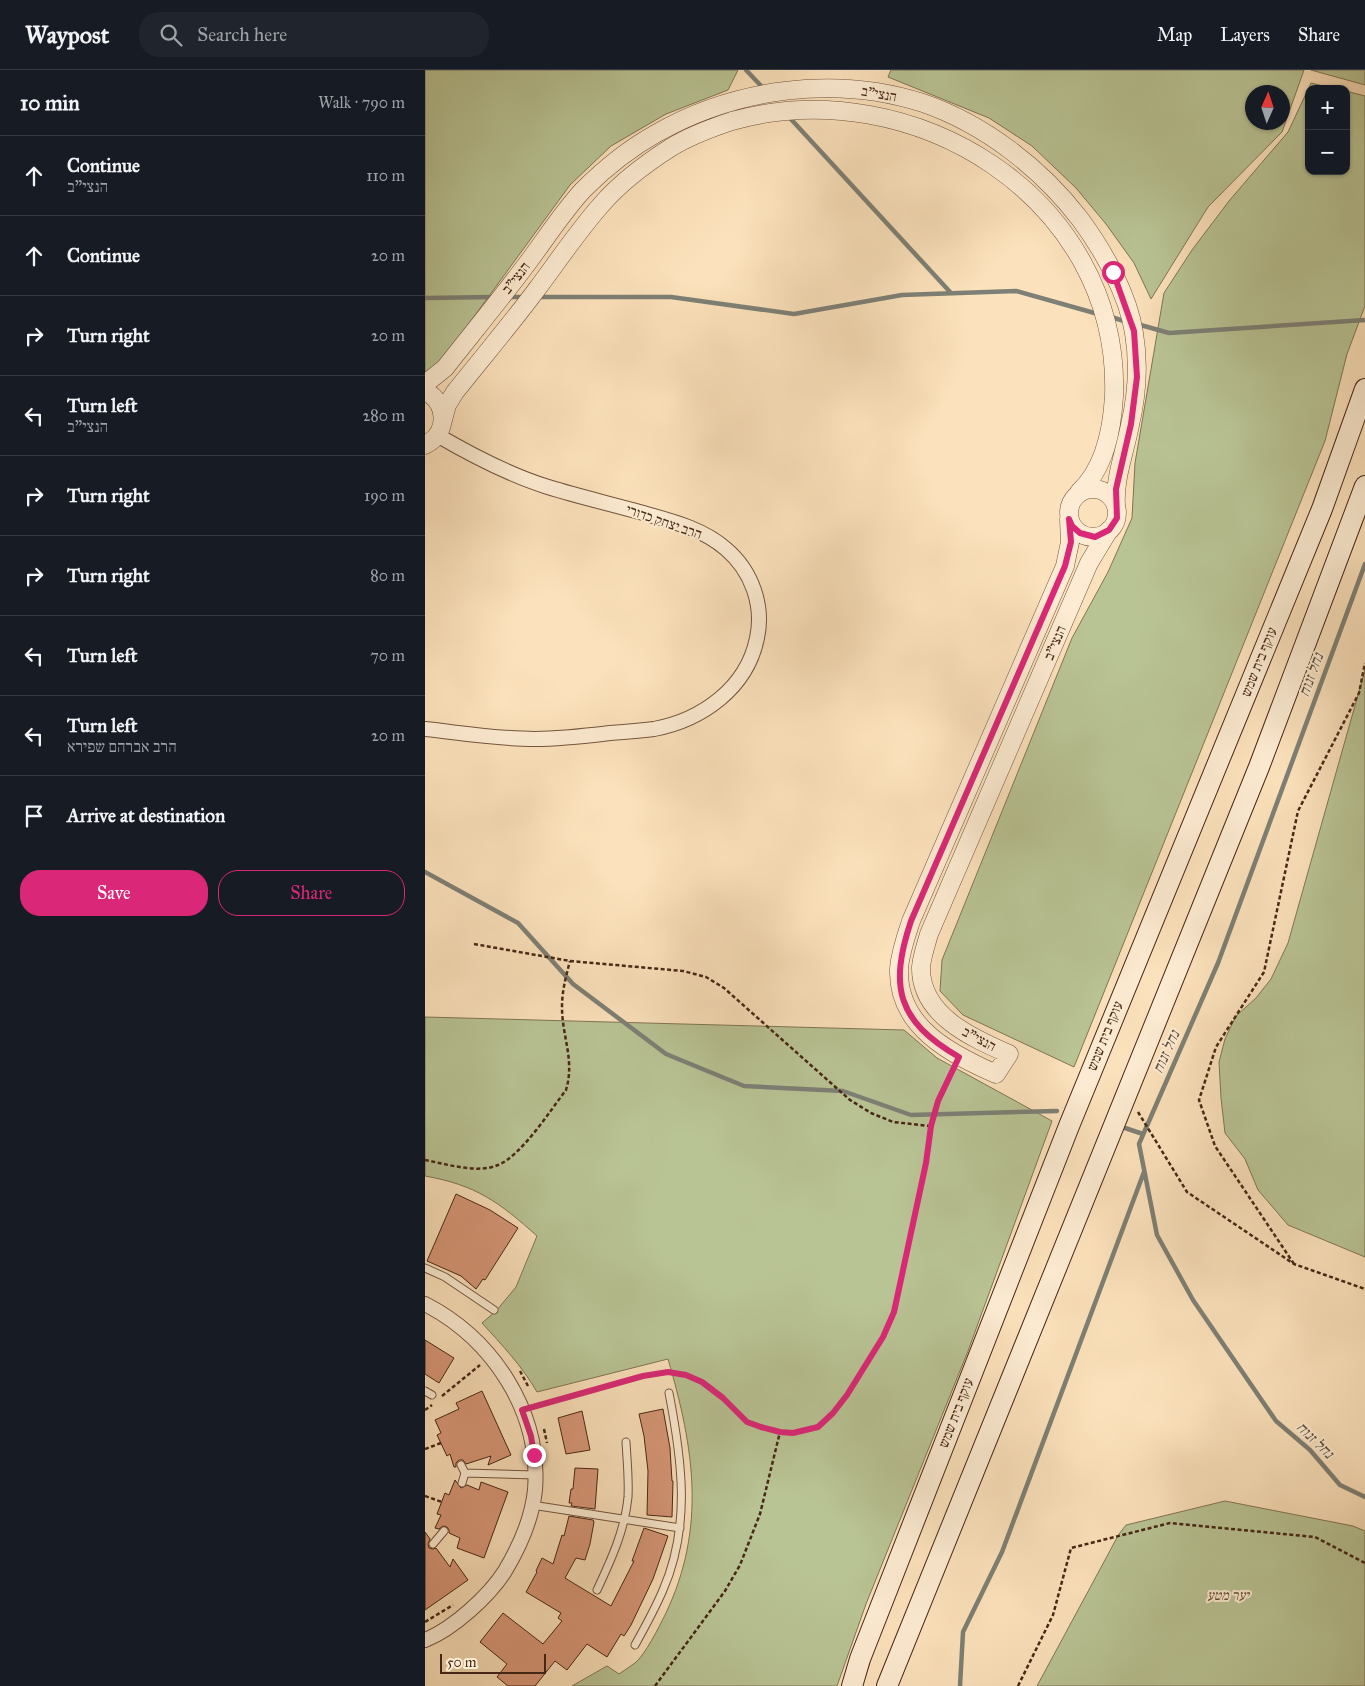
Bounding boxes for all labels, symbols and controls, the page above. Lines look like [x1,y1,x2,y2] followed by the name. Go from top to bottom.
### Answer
[139,12,489,57] search box
[25,20,109,50] text: Waypost
[157,21,185,49] icon: search
[197,23,287,46] text: Search here
[1157,24,1192,46] text: Map
[1220,24,1270,46] text: Layers
[1298,24,1340,46] text: Share
[860,83,898,105] street label: הנצי"ב
[1245,85,1290,130] north arrow
[1305,85,1350,175] map controls
[1305,85,1350,130] button: +
[20,90,80,116] text: 10 min
[318,93,405,112] text: Walk · 790 m
[1305,130,1350,175] button: −
[67,154,140,177] text: Continue
[20,162,48,190] icon: ahead
[366,166,405,185] text: 110 m
[67,177,108,196] text: הנצי"ב
[20,242,48,270] icon: ahead
[67,244,140,267] text: Continue
[371,246,405,265] text: 20 m
[498,259,534,297] street label: הנצי"ב
[1102,261,1125,284] route start
[20,322,48,350] icon: right
[67,324,150,347] text: Turn right
[371,326,405,345] text: 20 m
[67,394,137,417] text: Turn left
[20,402,48,430] icon: left
[362,406,405,425] text: 280 m
[67,417,108,436] text: הנצי"ב
[20,482,48,510] icon: right
[67,484,150,507] text: Turn right
[364,486,405,505] text: 190 m
[624,501,704,543] street label: הרב יצחק כדורי
[20,562,48,590] icon: right
[67,564,150,587] text: Turn right
[370,566,405,585] text: 80 m
[1040,623,1070,663] street label: הנצי"ב
[1237,624,1281,699] street label: עוקף בית שמש
[20,642,48,670] icon: left
[67,644,137,667] text: Turn left
[370,646,405,665] text: 70 m
[1295,650,1327,699] water label: נחל זנוח
[67,714,137,737] text: Turn left
[20,722,48,750] icon: left
[371,726,405,745] text: 20 m
[67,737,177,756] text: הרב אברהם שפירא
[20,802,48,830] icon: arrive
[67,804,225,827] text: Arrive at destination
[20,870,208,916] button: Save
[218,870,405,916] button: Share
[1083,998,1127,1073] street label: עוקף בית שמש
[959,1023,999,1055] street label: הנצי"ב
[1149,1027,1184,1076] water label: נחל זנוח
[935,1375,977,1450] street label: עוקף בית שמש
[1293,1418,1338,1463] water label: נחל זנוח
[523,1444,546,1467] route end
[1207,1587,1251,1604] park label: יער מטע
[440,1651,546,1674] scale bar
[447,1654,476,1671] text: 50 m

